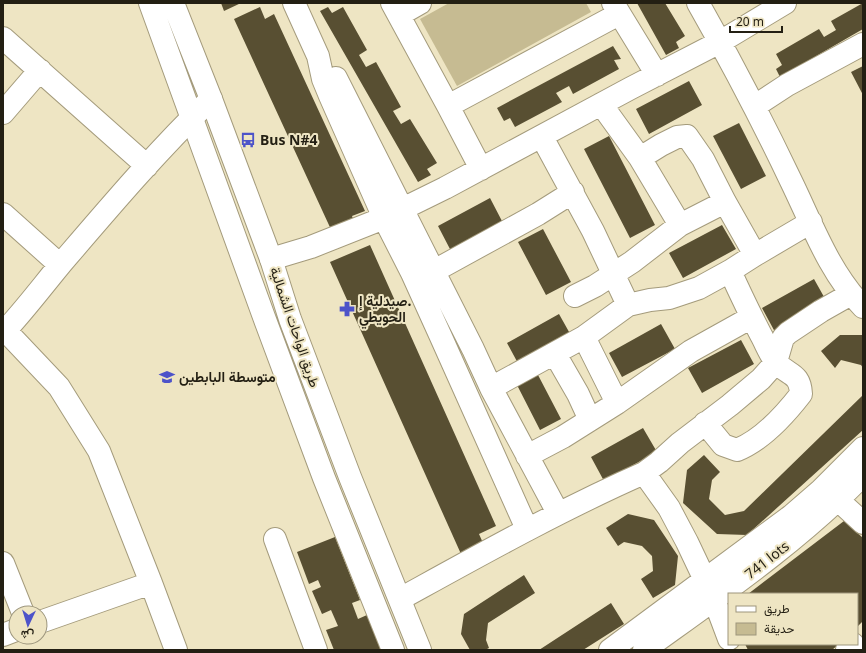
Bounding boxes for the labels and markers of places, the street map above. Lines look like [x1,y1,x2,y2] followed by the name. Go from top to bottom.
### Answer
[260,130,318,149] place label: Bus N#4
[239,131,257,149] bus stop icon: Bus N#4
[359,291,412,329] place label: صيدلية إ. الحويطي
[338,300,356,318] pharmacy icon: صيدلية إ. الحويطي
[179,367,276,386] place label: متوسطة البابطين
[158,368,176,386] school or university icon: متوسطة البابطين

